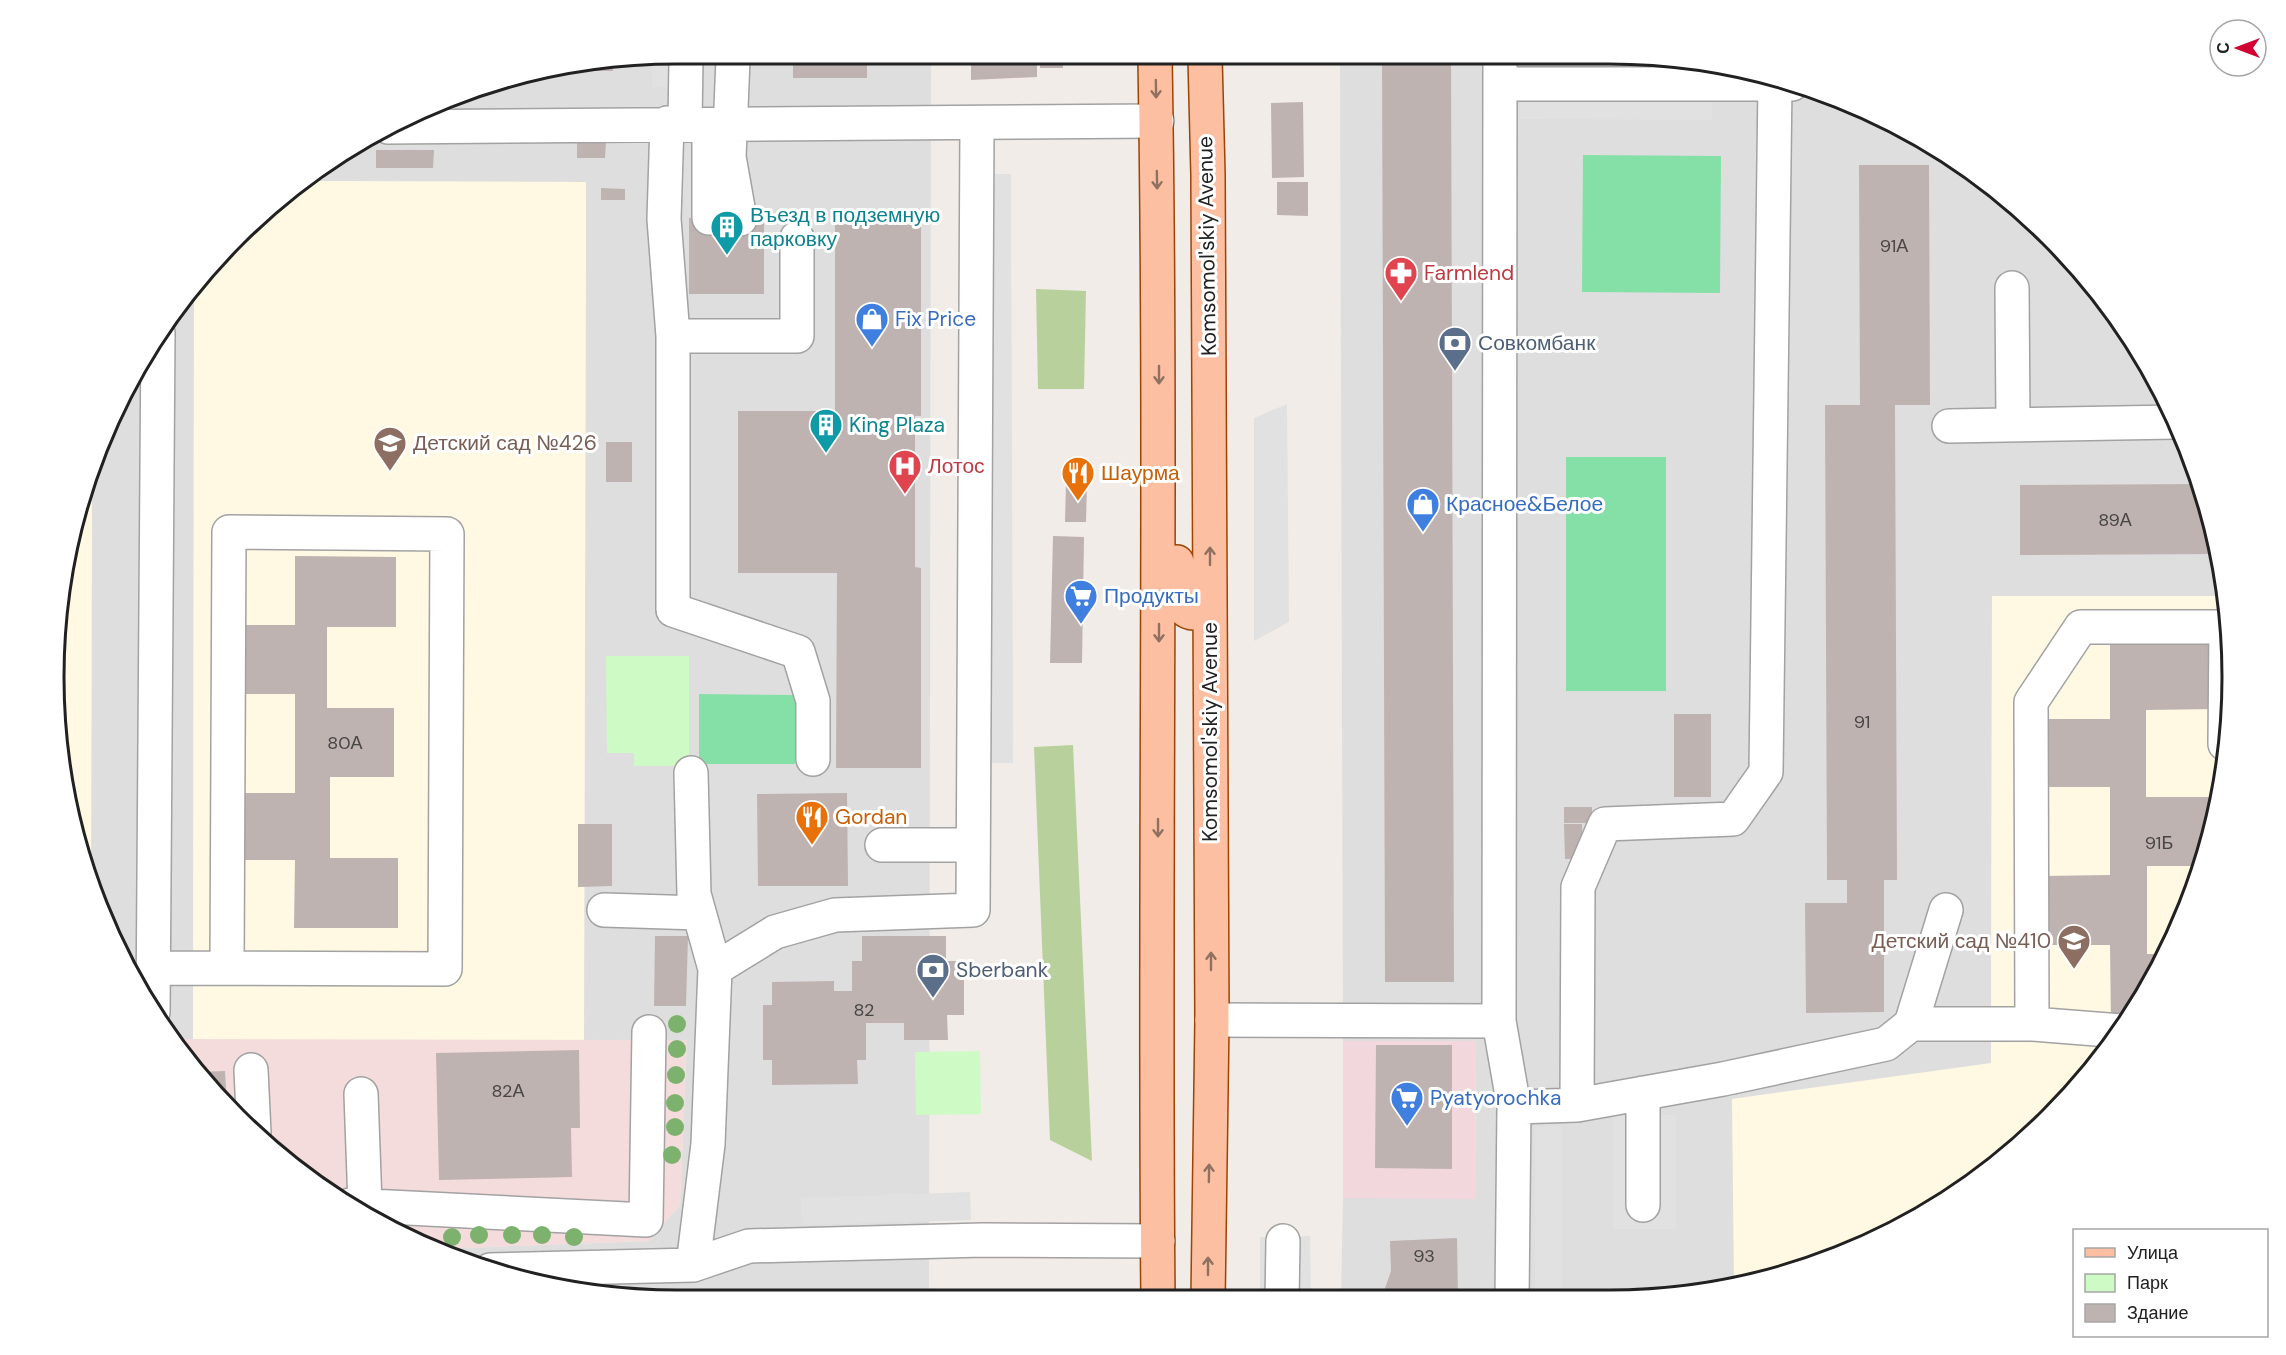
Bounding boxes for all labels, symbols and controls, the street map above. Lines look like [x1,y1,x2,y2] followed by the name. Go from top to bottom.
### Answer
[2208,18,2268,78] north arrow
[2213,42,2234,54] text: С
[1150,79,1162,99] one-way arrow
[1191,136,1223,356] street label: Komsomol'skiy Avenue
[1151,169,1163,189] one-way arrow
[750,201,940,253] place label: Въезд в подземную парковку
[709,209,745,256] building icon: Въезд в подземную парковку
[1880,234,1908,258] house number: 91А
[1383,255,1419,302] pharmacy icon: Farmlend
[1424,259,1514,287] place label: Farmlend
[854,301,890,348] shop icon: Fix Price
[895,305,976,333] place label: Fix Price
[1437,325,1473,372] bank icon: Совкомбанк
[1478,329,1596,357] place label: Совкомбанк
[1153,364,1165,384] one-way arrow
[808,407,844,454] building icon: King Plaza
[849,411,945,439] place label: King Plaza
[372,425,408,472] school or university icon: Детский сад №426
[413,429,597,457] place label: Детский сад №426
[887,448,923,495] hospital icon: Лотос
[928,452,985,480] place label: Лотос
[1060,455,1096,502] restaurant icon: Шаурма
[1101,459,1180,487] place label: Шаурма
[1405,486,1441,533] shop icon: Красное&Белое
[1446,490,1603,518] place label: Красное&Белое
[2098,508,2132,532] house number: 89А
[1204,547,1215,567] one-way arrow
[1063,578,1099,625] supermarket icon: Продукты
[1104,582,1199,610] place label: Продукты
[1153,622,1165,642] one-way arrow
[1196,622,1224,842] street label: Komsomol'skiy Avenue
[1854,710,1870,734] house number: 91
[327,731,363,755] house number: 80А
[794,799,830,846] restaurant icon: Gordan
[835,803,907,831] place label: Gordan
[1152,817,1164,837] one-way arrow
[2145,831,2173,855] house number: 91Б
[2056,923,2092,970] school or university icon: Детский сад №410
[1871,927,2051,955] place label: Детский сад №410
[915,952,951,999] bank icon: Sberbank
[1205,952,1217,972] one-way arrow
[956,956,1049,984] place label: Sberbank
[853,998,875,1022] house number: 82
[491,1079,525,1103] house number: 82А
[1389,1080,1425,1127] supermarket icon: Pyatyorochka
[1430,1084,1562,1112] place label: Pyatyorochka
[1203,1164,1215,1184] one-way arrow
[2073,1229,2268,1337] legend
[2127,1241,2179,1265] text: Улица
[1413,1244,1435,1268] house number: 93
[1202,1256,1214,1276] one-way arrow
[2127,1271,2168,1295] text: Парк
[2127,1301,2188,1325] text: Здание

